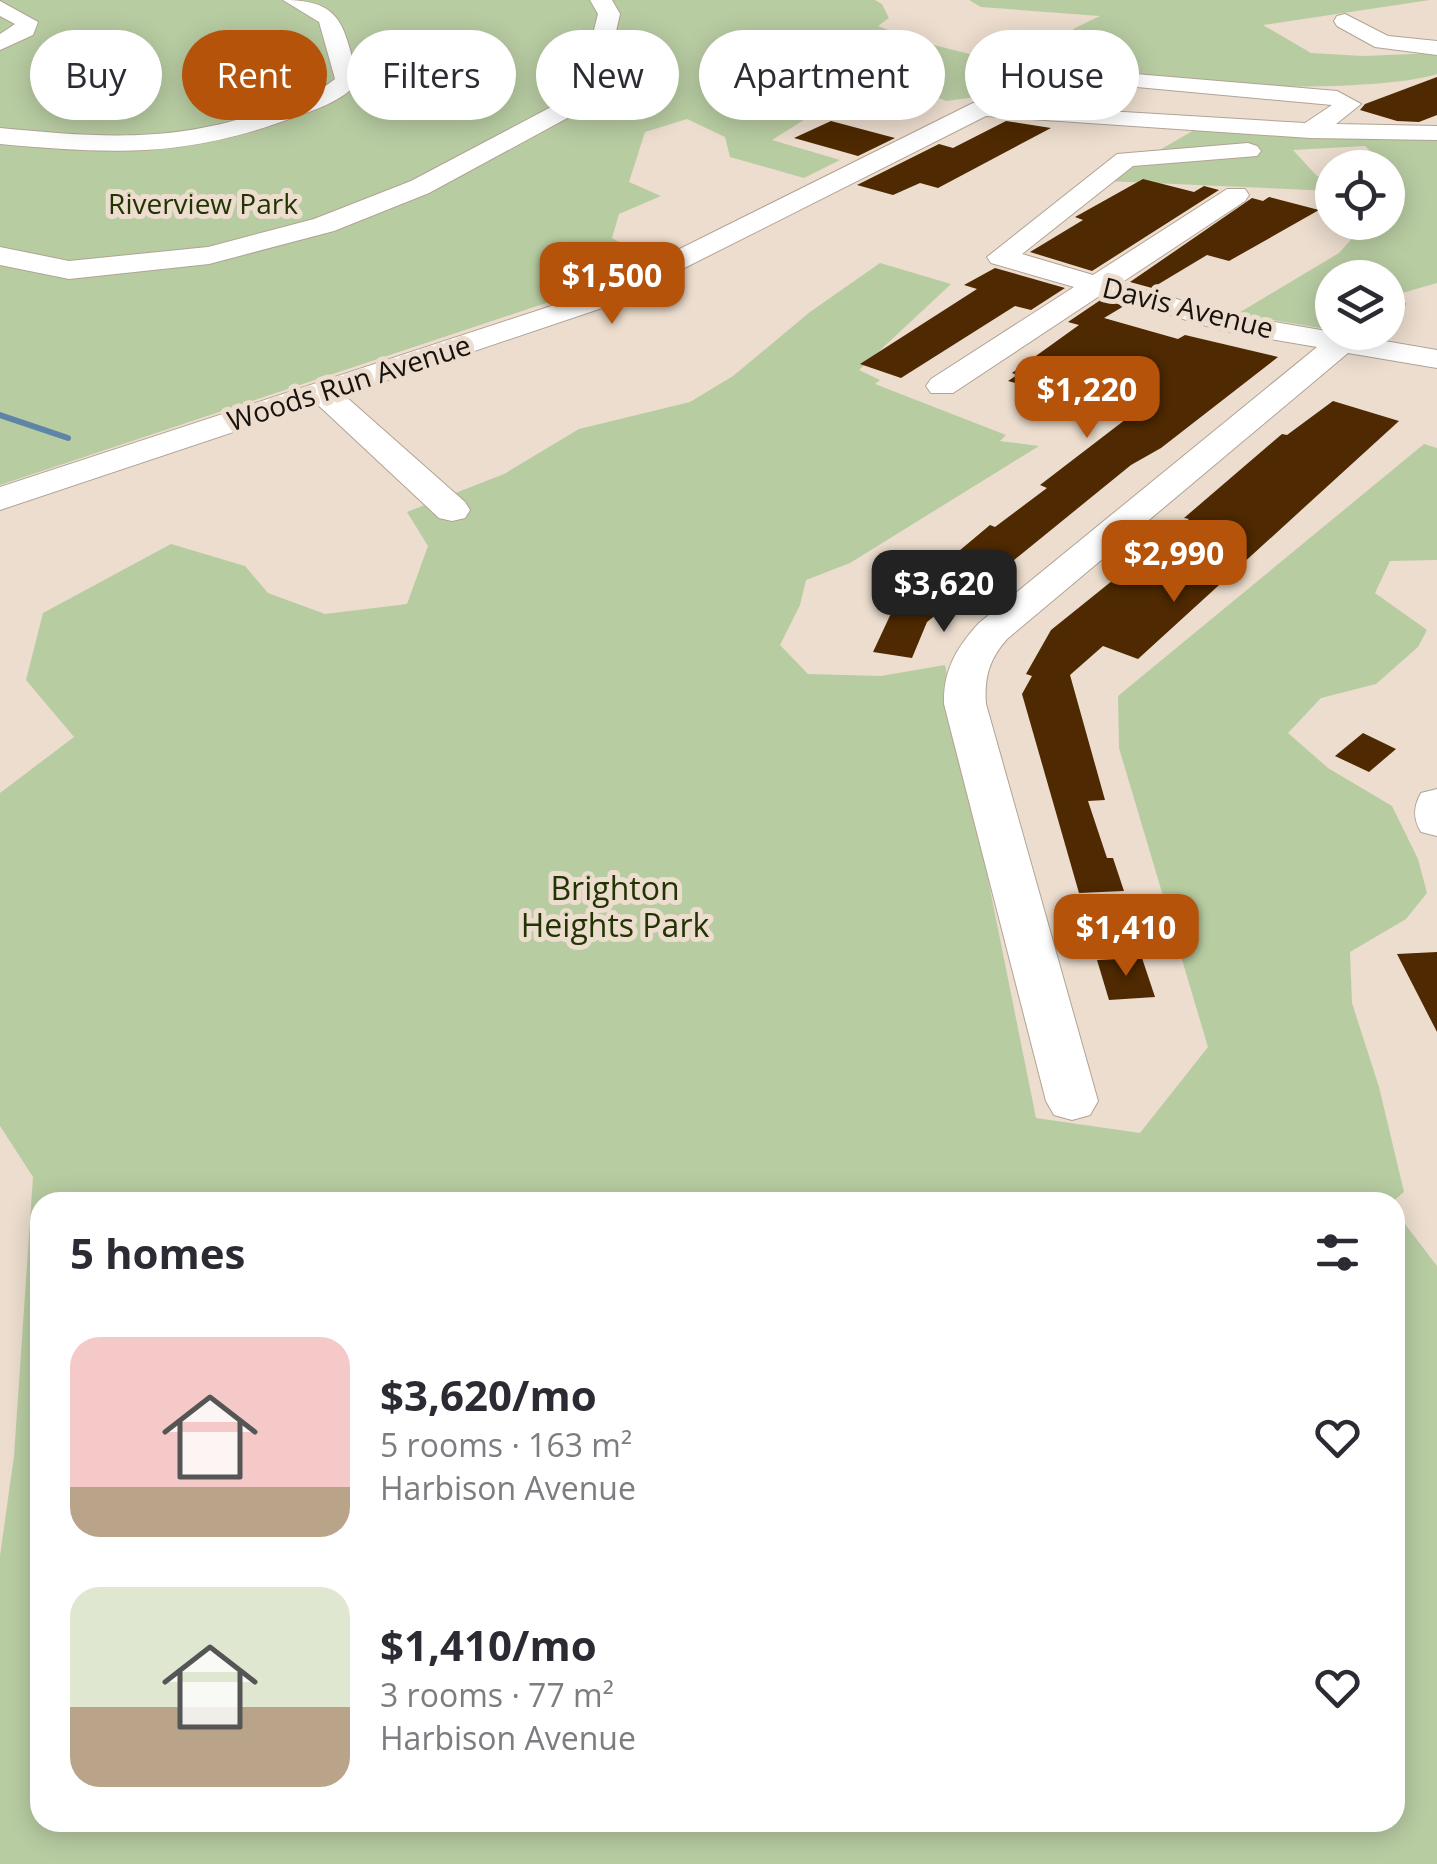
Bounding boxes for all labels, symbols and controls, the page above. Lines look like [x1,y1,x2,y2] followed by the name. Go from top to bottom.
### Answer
[30,30,162,120] chip: Buy
[182,30,327,120] chip: Rent
[347,30,516,120] chip: Filters
[536,30,679,120] chip: New
[699,30,945,120] chip: Apartment
[965,30,1139,120] chip: House
[1315,150,1405,350] map controls
[1315,150,1405,240] button: locate
[108,184,298,222] park label: Riverview Park
[531,242,693,327] pin: $1,500
[562,253,662,296] text: $1,500
[1315,260,1405,350] button: layers
[1099,267,1278,347] street label: Davis Avenue
[222,325,475,439] street label: Woods Run Avenue
[1006,356,1168,441] pin: $1,220
[1037,367,1137,410] text: $1,220
[1093,520,1255,605] pin: $2,990
[1124,531,1224,574] text: $2,990
[863,550,1025,635] pin: $3,620
[894,561,994,604] text: $3,620
[521,866,709,946] park label: Brighton Heights Park
[1045,894,1207,979] pin: $1,410
[1076,905,1176,948] text: $1,410
[70,1224,245,1281] text: 5 homes
[1310,1225,1365,1280] icon: filters
[380,1366,597,1423] text: $3,620/mo
[150,1377,270,1497] icon: home
[1310,1410,1365,1465] icon: heart
[380,1423,632,1466] text: 5 rooms · 163 m²
[380,1466,636,1509] text: Harbison Avenue
[380,1616,597,1673] text: $1,410/mo
[150,1627,270,1747] icon: home
[1310,1660,1365,1715] icon: heart
[380,1673,614,1716] text: 3 rooms · 77 m²
[380,1716,636,1759] text: Harbison Avenue

